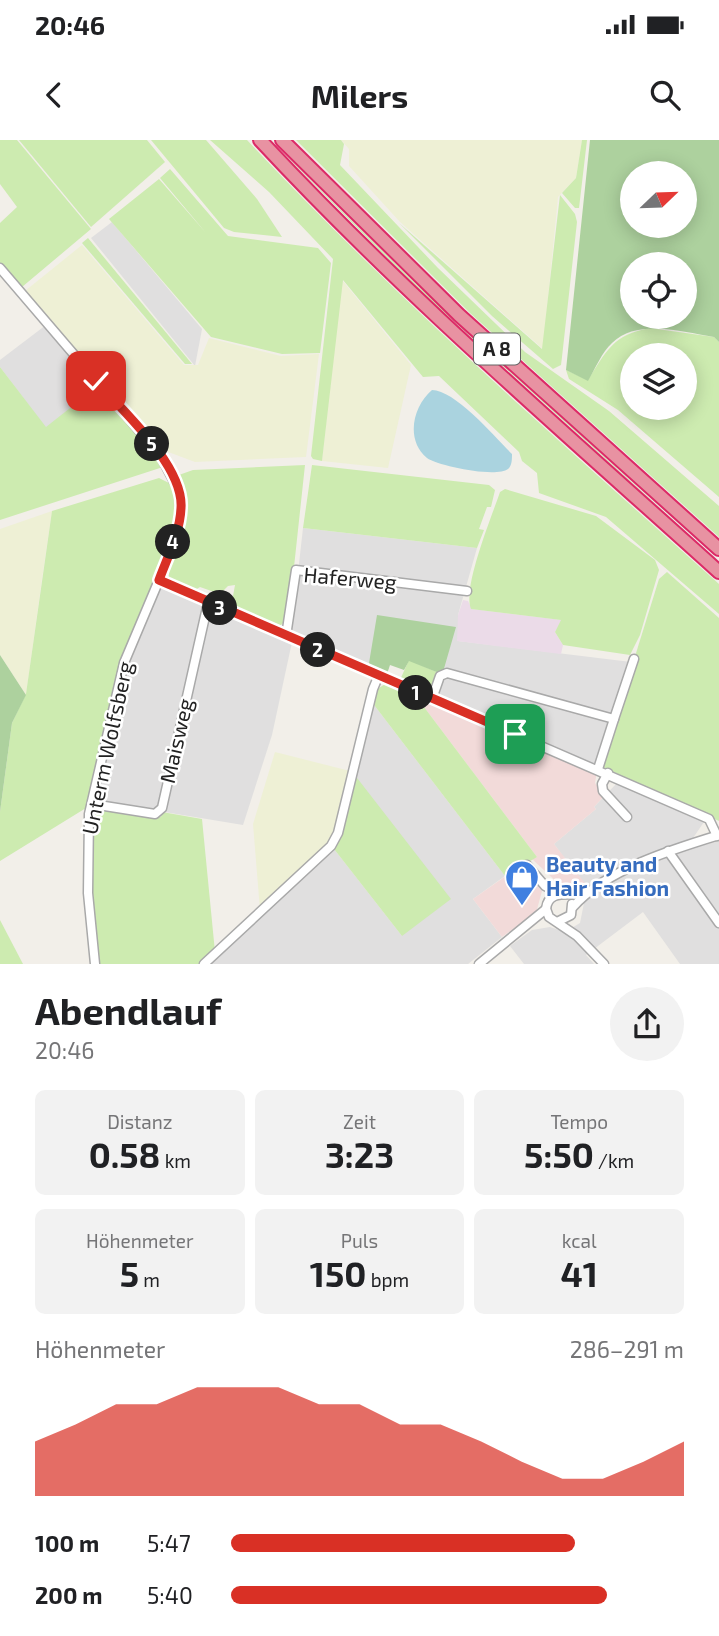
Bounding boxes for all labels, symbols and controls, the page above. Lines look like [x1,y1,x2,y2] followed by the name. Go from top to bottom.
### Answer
[35,9,105,40] text: 20:46
[35,76,73,114] icon: back
[311,76,408,114] text: Milers
[646,76,684,114] icon: search
[620,161,696,238] north arrow
[620,161,697,420] map controls
[620,252,697,329] button: locate
[474,334,520,364] road number: A 8
[620,343,697,420] button: layers
[66,351,126,411] pin
[77,362,115,400] icon: check
[134,426,170,462] pin: 5
[146,432,157,455] text: 5
[156,524,190,560] pin: 4
[166,530,179,553] text: 4
[303,561,398,594] street label: Haferweg
[202,590,238,626] pin: 3
[214,596,225,619] text: 3
[300,632,336,668] pin: 2
[312,638,323,661] text: 2
[76,659,137,836] street label: Unterm Wolfsberg
[398,676,434,710] pin: 1
[411,681,420,704] text: 1
[154,696,197,785] street label: Maisweg
[485,704,545,764] pin
[496,715,534,753] icon: arrive
[546,851,669,900] place label: Beauty and Hair Fashion
[503,858,541,907] shop icon: Beauty and Hair Fashion
[35,987,221,1033] text: Abendlauf
[610,987,684,1061] button: share
[35,1036,95,1064] text: 20:46
[107,1110,173,1133] text: Distanz
[343,1110,376,1133] text: Zeit
[550,1110,608,1133] text: Tempo
[89,1133,160,1175] text: 0.58
[325,1133,394,1175] text: 3:23
[524,1133,594,1175] text: 5:50
[160,1149,191,1172] text: km
[594,1149,634,1172] text: /km
[86,1229,194,1252] text: Höhenmeter
[341,1229,378,1252] text: Puls
[562,1229,597,1252] text: kcal
[120,1252,139,1294] text: 5
[310,1252,366,1294] text: 150
[560,1252,598,1294] text: 41
[139,1268,160,1291] text: m
[366,1268,409,1291] text: bpm
[35,1335,165,1363] text: Höhenmeter
[570,1335,684,1363] text: 286–291 m
[35,1529,99,1557] text: 100 m
[147,1529,191,1557] text: 5:47
[35,1581,103,1609] text: 200 m
[147,1581,193,1609] text: 5:40

